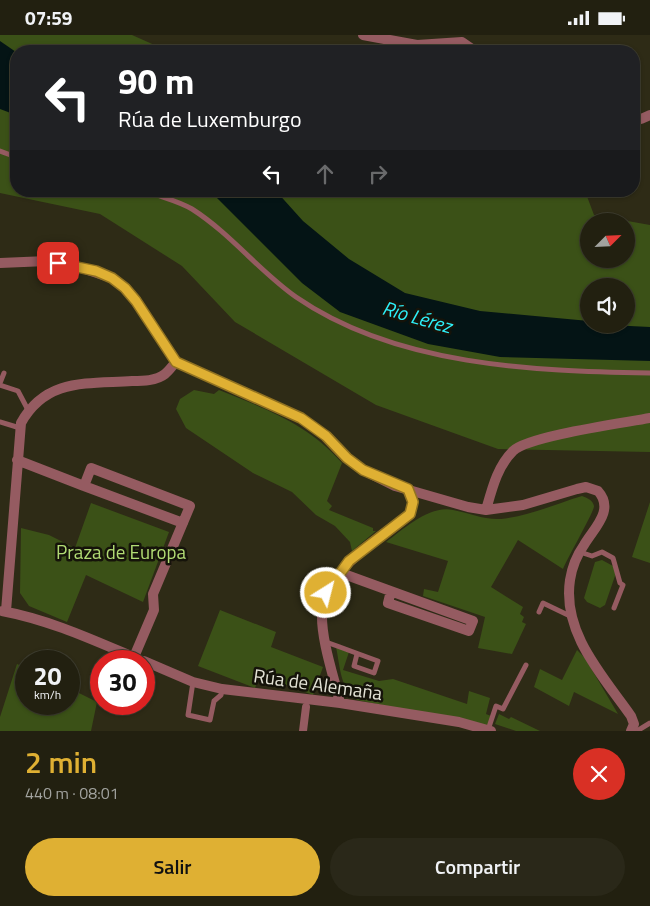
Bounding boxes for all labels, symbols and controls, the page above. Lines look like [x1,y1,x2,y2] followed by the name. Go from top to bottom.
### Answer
[25,3,72,32] text: 07:59
[118,54,194,108] text: 90 m
[35,65,100,130] icon: left
[118,102,302,136] text: Rúa de Luxemburgo
[258,160,286,188] icon: left
[311,160,339,188] icon: ahead
[364,160,392,188] icon: right
[580,213,635,267] north arrow
[580,213,635,333] map controls
[37,242,79,284] pin
[44,249,72,277] icon: arrive
[580,278,635,333] button: sound
[379,292,457,342] water label: Río Lérez
[56,537,186,566] park label: Praza de Europa
[299,566,351,618] position arrow
[90,650,155,715] speed limit sign: 30
[33,657,62,695] text: 20
[252,660,385,707] street label: Rúa de Alemaña
[34,685,61,704] text: km/h
[25,739,97,785] text: 2 min
[573,748,625,800] button: close
[25,781,119,805] text: 440 m · 08:01
[25,838,320,896] button: Salir
[330,838,625,896] button: Compartir

